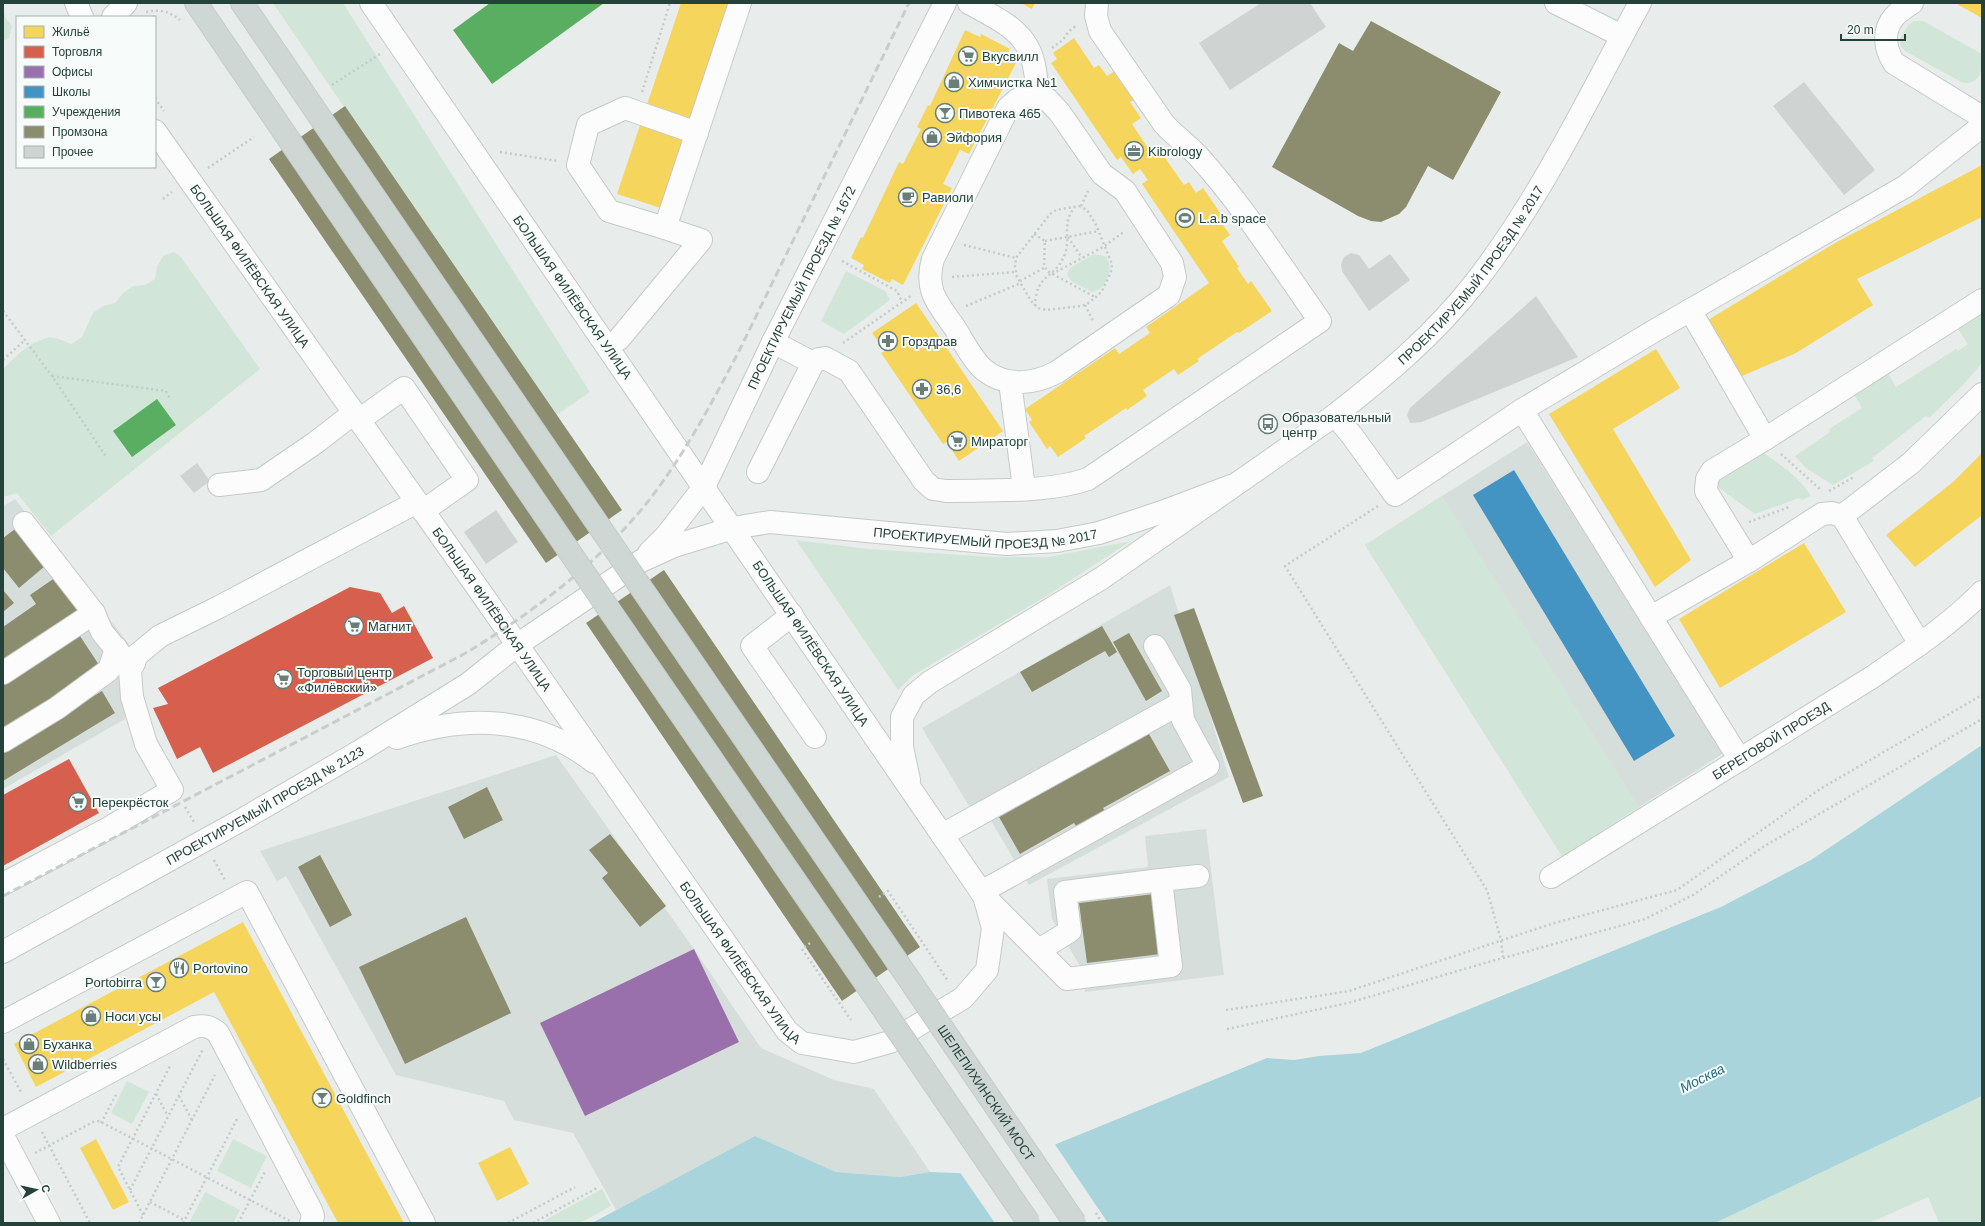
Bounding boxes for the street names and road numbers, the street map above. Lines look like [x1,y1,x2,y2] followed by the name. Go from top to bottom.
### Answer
[187,182,313,351] street label: БОЛЬШАЯ ФИЛЁВСКАЯ УЛИЦА
[1395,183,1546,368] street label: ПРОЕКТИРУЕМЫЙ ПРОЕЗД № 2017
[745,184,859,392] street label: ПРОЕКТИРУЕМЫЙ ПРОЕЗД № 1672
[510,213,635,382] street label: БОЛЬШАЯ ФИЛЁВСКАЯ УЛИЦА
[429,525,554,694] street label: БОЛЬШАЯ ФИЛЁВСКАЯ УЛИЦА
[873,525,1099,552] street label: ПРОЕКТИРУЕМЫЙ ПРОЕЗД № 2017
[749,558,872,729] street label: БОЛЬШАЯ ФИЛЁВСКАЯ УЛИЦА
[1710,698,1833,783] street label: БЕРЕГОВОЙ ПРОЕЗД
[164,744,366,868] street label: ПРОЕКТИРУЕМЫЙ ПРОЕЗД № 2123
[677,879,804,1047] street label: БОЛЬШАЯ ФИЛЁВСКАЯ УЛИЦА
[934,1022,1037,1164] street label: ШЕЛЕПИХИНСКИЙ МОСТ

